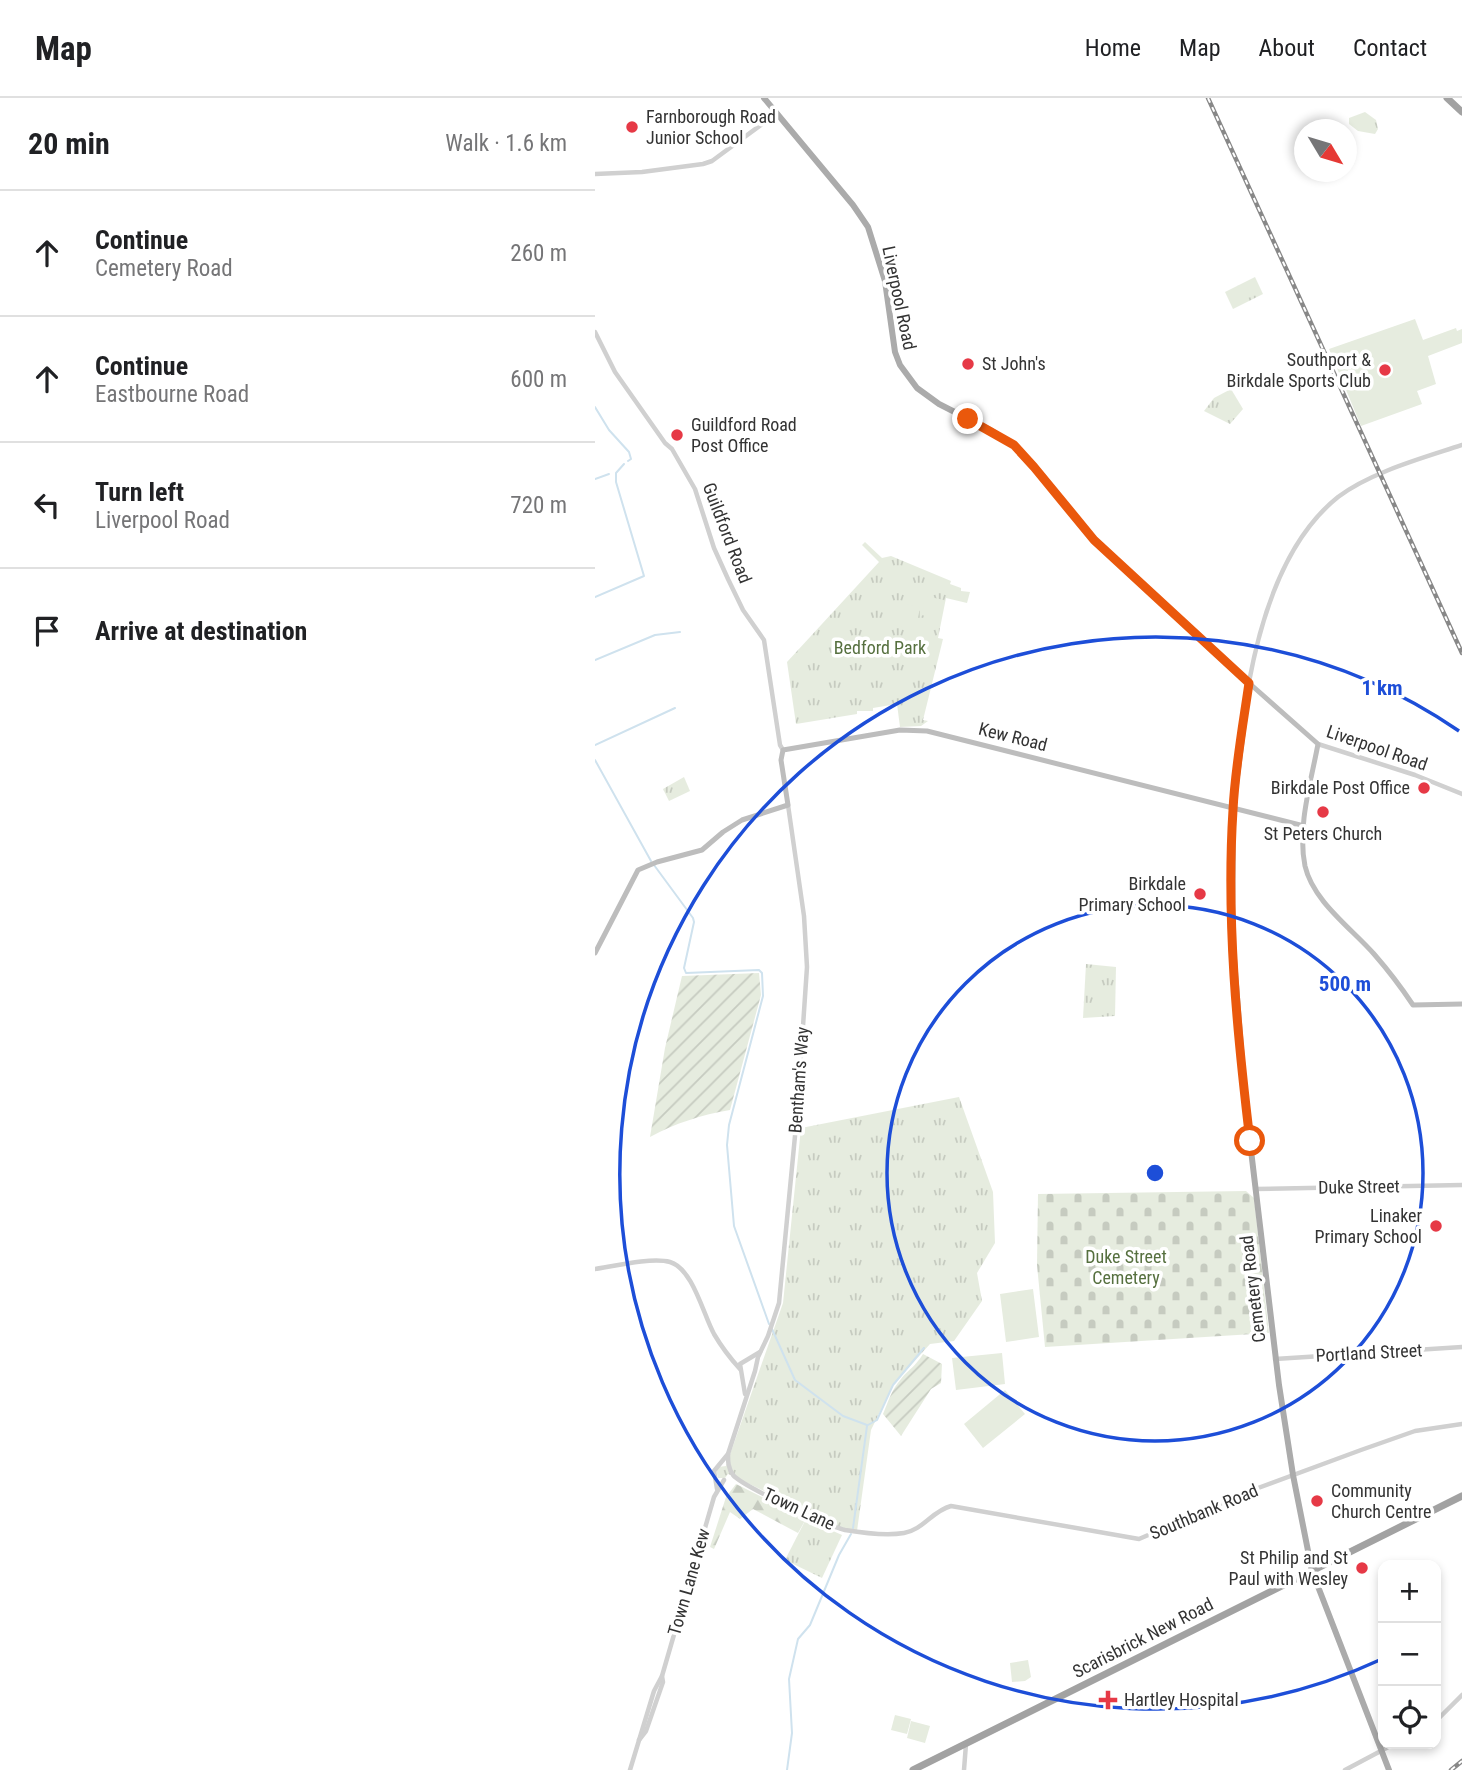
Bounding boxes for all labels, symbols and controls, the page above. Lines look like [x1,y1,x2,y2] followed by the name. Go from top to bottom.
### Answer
[35,29,92,68] text: Map
[1085,34,1141,62] text: Home
[1179,34,1221,62] text: Map
[1259,34,1315,62] text: About
[1353,34,1427,62] text: Contact
[646,106,776,148] place label: Farnborough Road Junior School
[624,119,640,135] marker: Farnborough Road Junior School
[1294,119,1357,182] north arrow
[28,126,110,161] text: 20 min
[445,130,567,157] text: Walk · 1.6 km
[95,225,188,255] text: Continue
[28,234,66,272] icon: ahead
[510,240,567,267] text: 260 m
[878,244,921,352] street label: Liverpool Road
[95,255,233,282] text: Cemetery Road
[1227,349,1371,391] place label: Southport & Birkdale Sports Club
[95,351,188,381] text: Continue
[982,353,1046,374] place label: St John's
[960,356,976,372] marker: St John's
[28,360,66,398] icon: ahead
[1377,362,1393,378] marker: Southport & Birkdale Sports Club
[510,366,567,393] text: 600 m
[95,381,249,408] text: Eastbourne Road
[952,403,983,434] route end
[691,414,797,456] place label: Guildford Road Post Office
[669,427,685,443] marker: Guildford Road Post Office
[95,477,184,507] text: Turn left
[699,480,756,586] street label: Guildford Road
[28,486,66,524] icon: left
[510,492,567,519] text: 720 m
[95,507,230,534] text: Liverpool Road
[28,612,66,650] icon: arrive
[95,616,307,646] text: Arrive at destination
[834,637,926,658] park label: Bedford Park
[1361,676,1403,700] text: 1 km
[977,718,1050,755] street label: Kew Road
[1324,720,1430,775] street label: Liverpool Road
[1271,777,1410,798] place label: Birkdale Post Office
[1416,780,1432,796] marker: Birkdale Post Office
[1315,804,1331,820] marker: St Peters Church
[1264,823,1382,844] place label: St Peters Church
[1078,873,1186,915] place label: Birkdale Primary School
[1192,886,1208,902] marker: Birkdale Primary School
[1319,972,1371,996] text: 500 m
[784,1026,813,1134] street label: Bentham's Way
[1234,1125,1265,1156] route start
[1143,1161,1167,1185] centre of rings
[1318,1175,1400,1198] street label: Duke Street
[1314,1205,1423,1247] place label: Linaker Primary School
[1428,1218,1444,1234] marker: Linaker Primary School
[1236,1234,1269,1344] street label: Cemetery Road
[1085,1246,1167,1288] park label: Duke Street Cemetery
[1315,1339,1423,1366] street label: Portland Street
[1146,1479,1261,1544] street label: Southbank Road
[1331,1480,1432,1522] place label: Community Church Centre
[760,1483,838,1534] street label: Town Lane
[1309,1493,1325,1509] marker: Community Church Centre
[663,1526,714,1638] street label: Town Lane Kew
[1229,1547,1348,1589] place label: St Philip and St Paul with Wesley
[1354,1560,1370,1576] marker: St Philip and St Paul with Wesley
[1378,1560,1441,1749] map controls
[1378,1560,1441,1623] button: +
[1069,1593,1216,1682] street label: Scarisbrick New Road
[1378,1623,1441,1686] button: −
[1378,1686,1441,1749] button: locate
[1124,1689,1239,1710] place label: Hartley Hospital
[1098,1690,1118,1710] marker: Hartley Hospital

